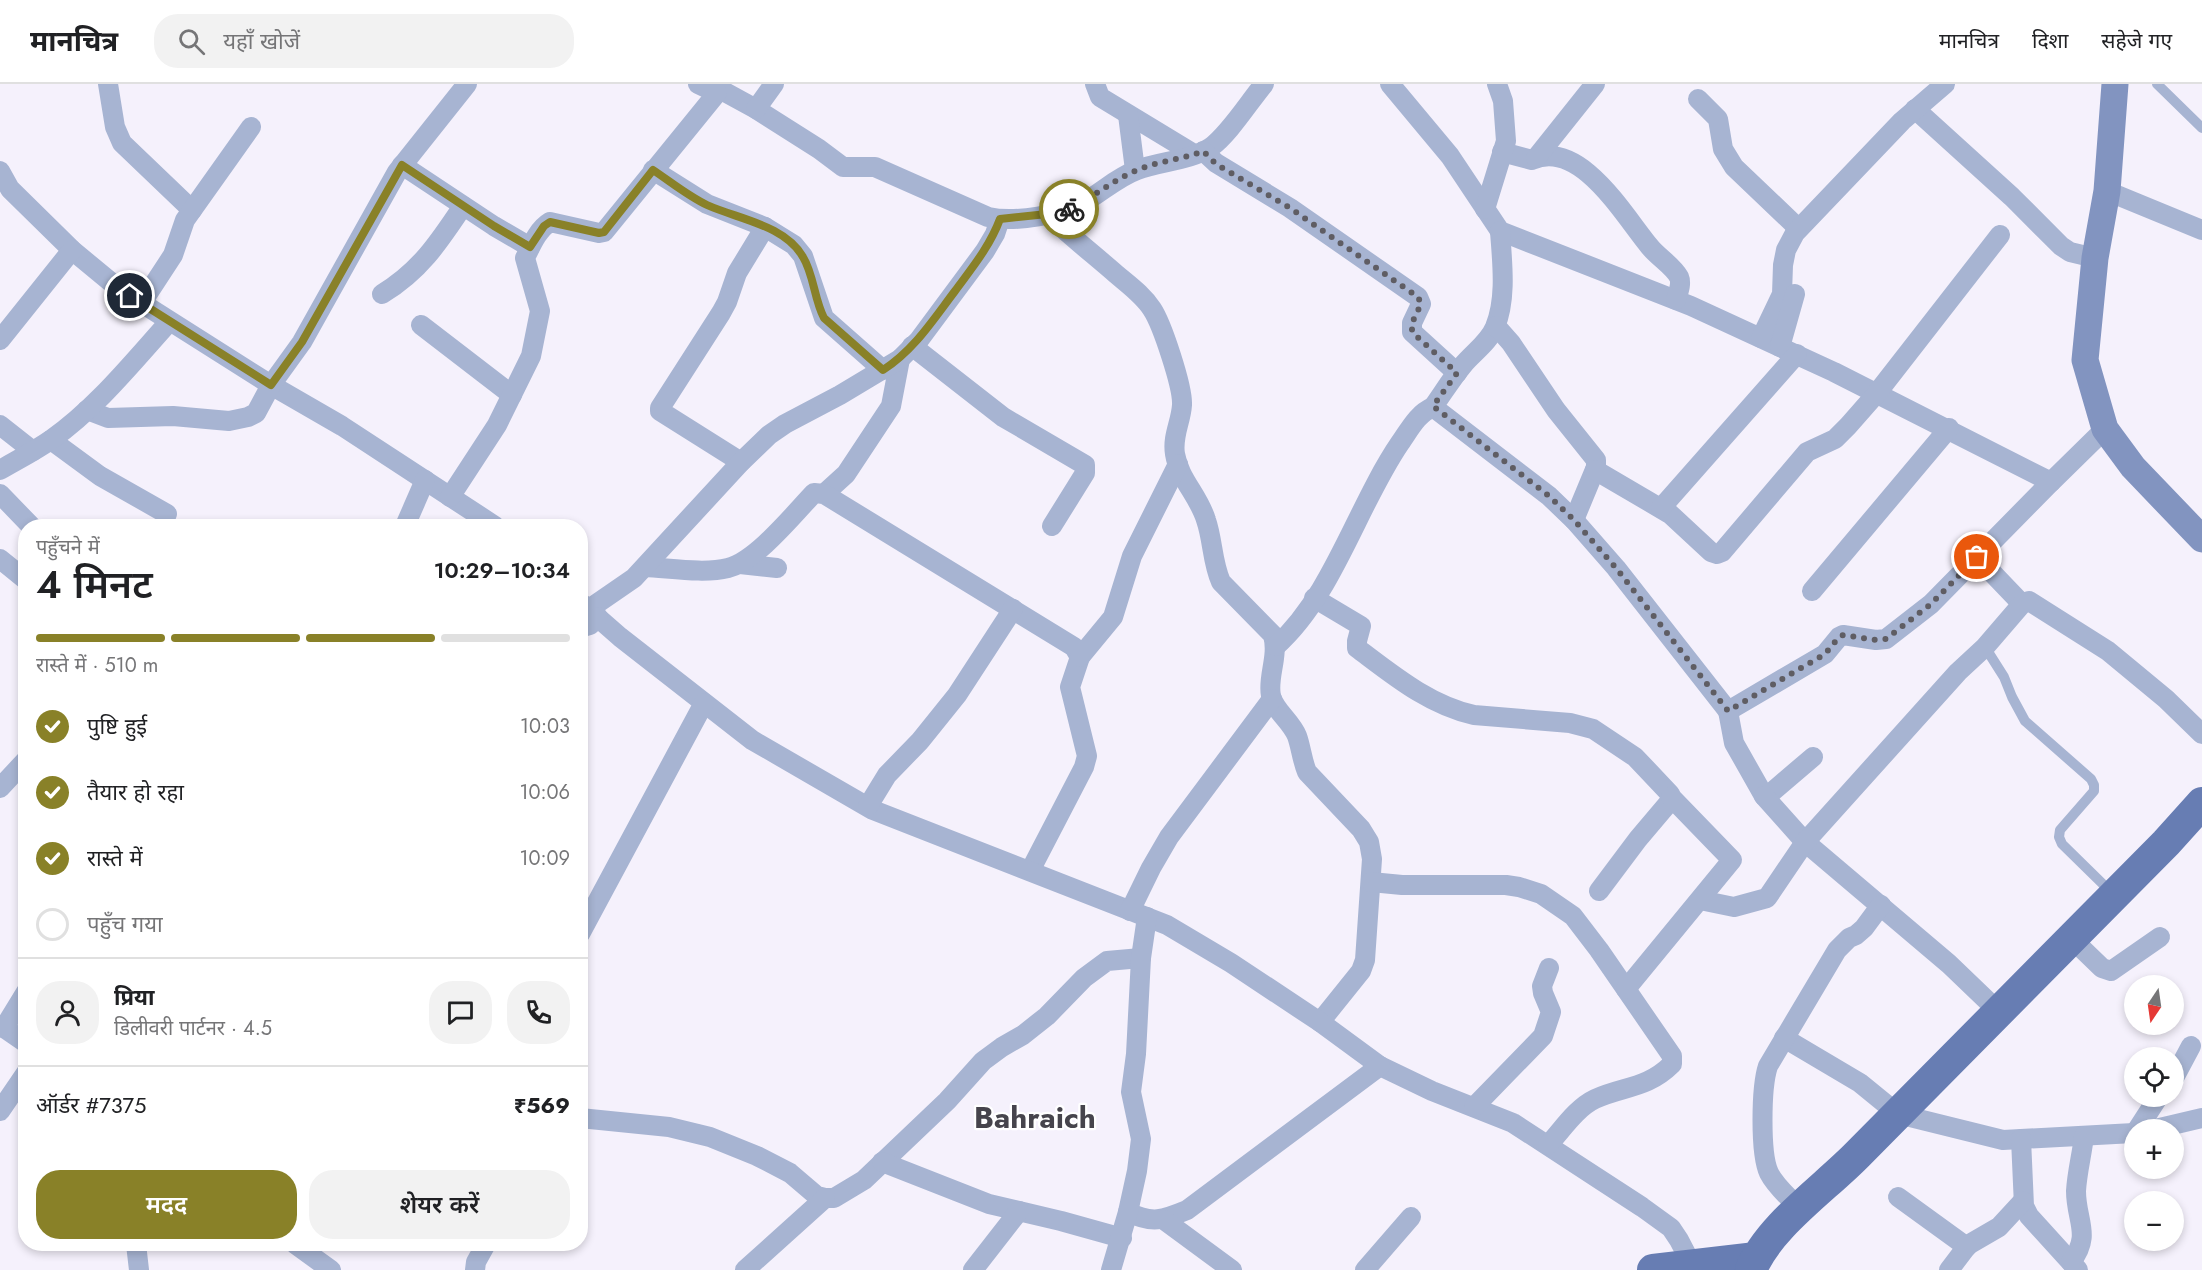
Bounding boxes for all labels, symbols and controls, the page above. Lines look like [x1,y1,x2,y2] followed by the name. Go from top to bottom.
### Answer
[154,14,574,68] search box
[30,21,118,62] text: मानचित्र
[175,25,208,58] icon: search
[223,25,300,57] text: यहाँ खोजें
[1939,26,1999,56] text: मानचित्र
[2032,26,2068,56] text: दिशा
[2101,26,2172,56] text: सहेजे गए
[1039,179,1099,239] courier
[1053,193,1086,226] icon: bike
[104,270,155,321] pin
[113,279,146,312] icon: home
[1951,531,2002,582] pin
[36,533,100,562] text: पहुँचने में
[1960,540,1993,573] icon: bag
[434,554,570,586] text: 10:29–10:34
[36,556,153,613] text: 4 मिनट
[36,651,158,680] text: रास्ते में · 510 m
[36,710,69,743] icon: check
[87,710,147,742] text: पुष्टि हुई
[520,712,570,741] text: 10:03
[36,776,69,809] icon: check
[87,776,184,808] text: तैयार हो रहा
[519,778,570,807] text: 10:06
[36,842,69,875] icon: check
[87,842,143,874] text: रास्ते में
[519,844,570,873] text: 10:09
[87,908,163,940] text: पहुँच गया
[2124,975,2184,1035] north arrow
[2124,975,2184,1251] map controls
[36,981,99,1044] button: person
[114,981,154,1013] text: प्रिया
[429,981,492,1044] button: chat
[507,981,570,1044] button: phone
[114,1014,272,1043] text: डिलीवरी पार्टनर · 4.5
[2124,1047,2184,1107] button: locate
[36,1089,146,1121] text: ऑर्डर #7375
[514,1089,570,1121] text: ₹569
[974,1096,1096,1139] district label: Bahraich
[2124,1119,2184,1179] button: +
[36,1170,297,1239] button: मदद
[309,1170,570,1239] button: शेयर करें
[2124,1191,2184,1251] button: −

